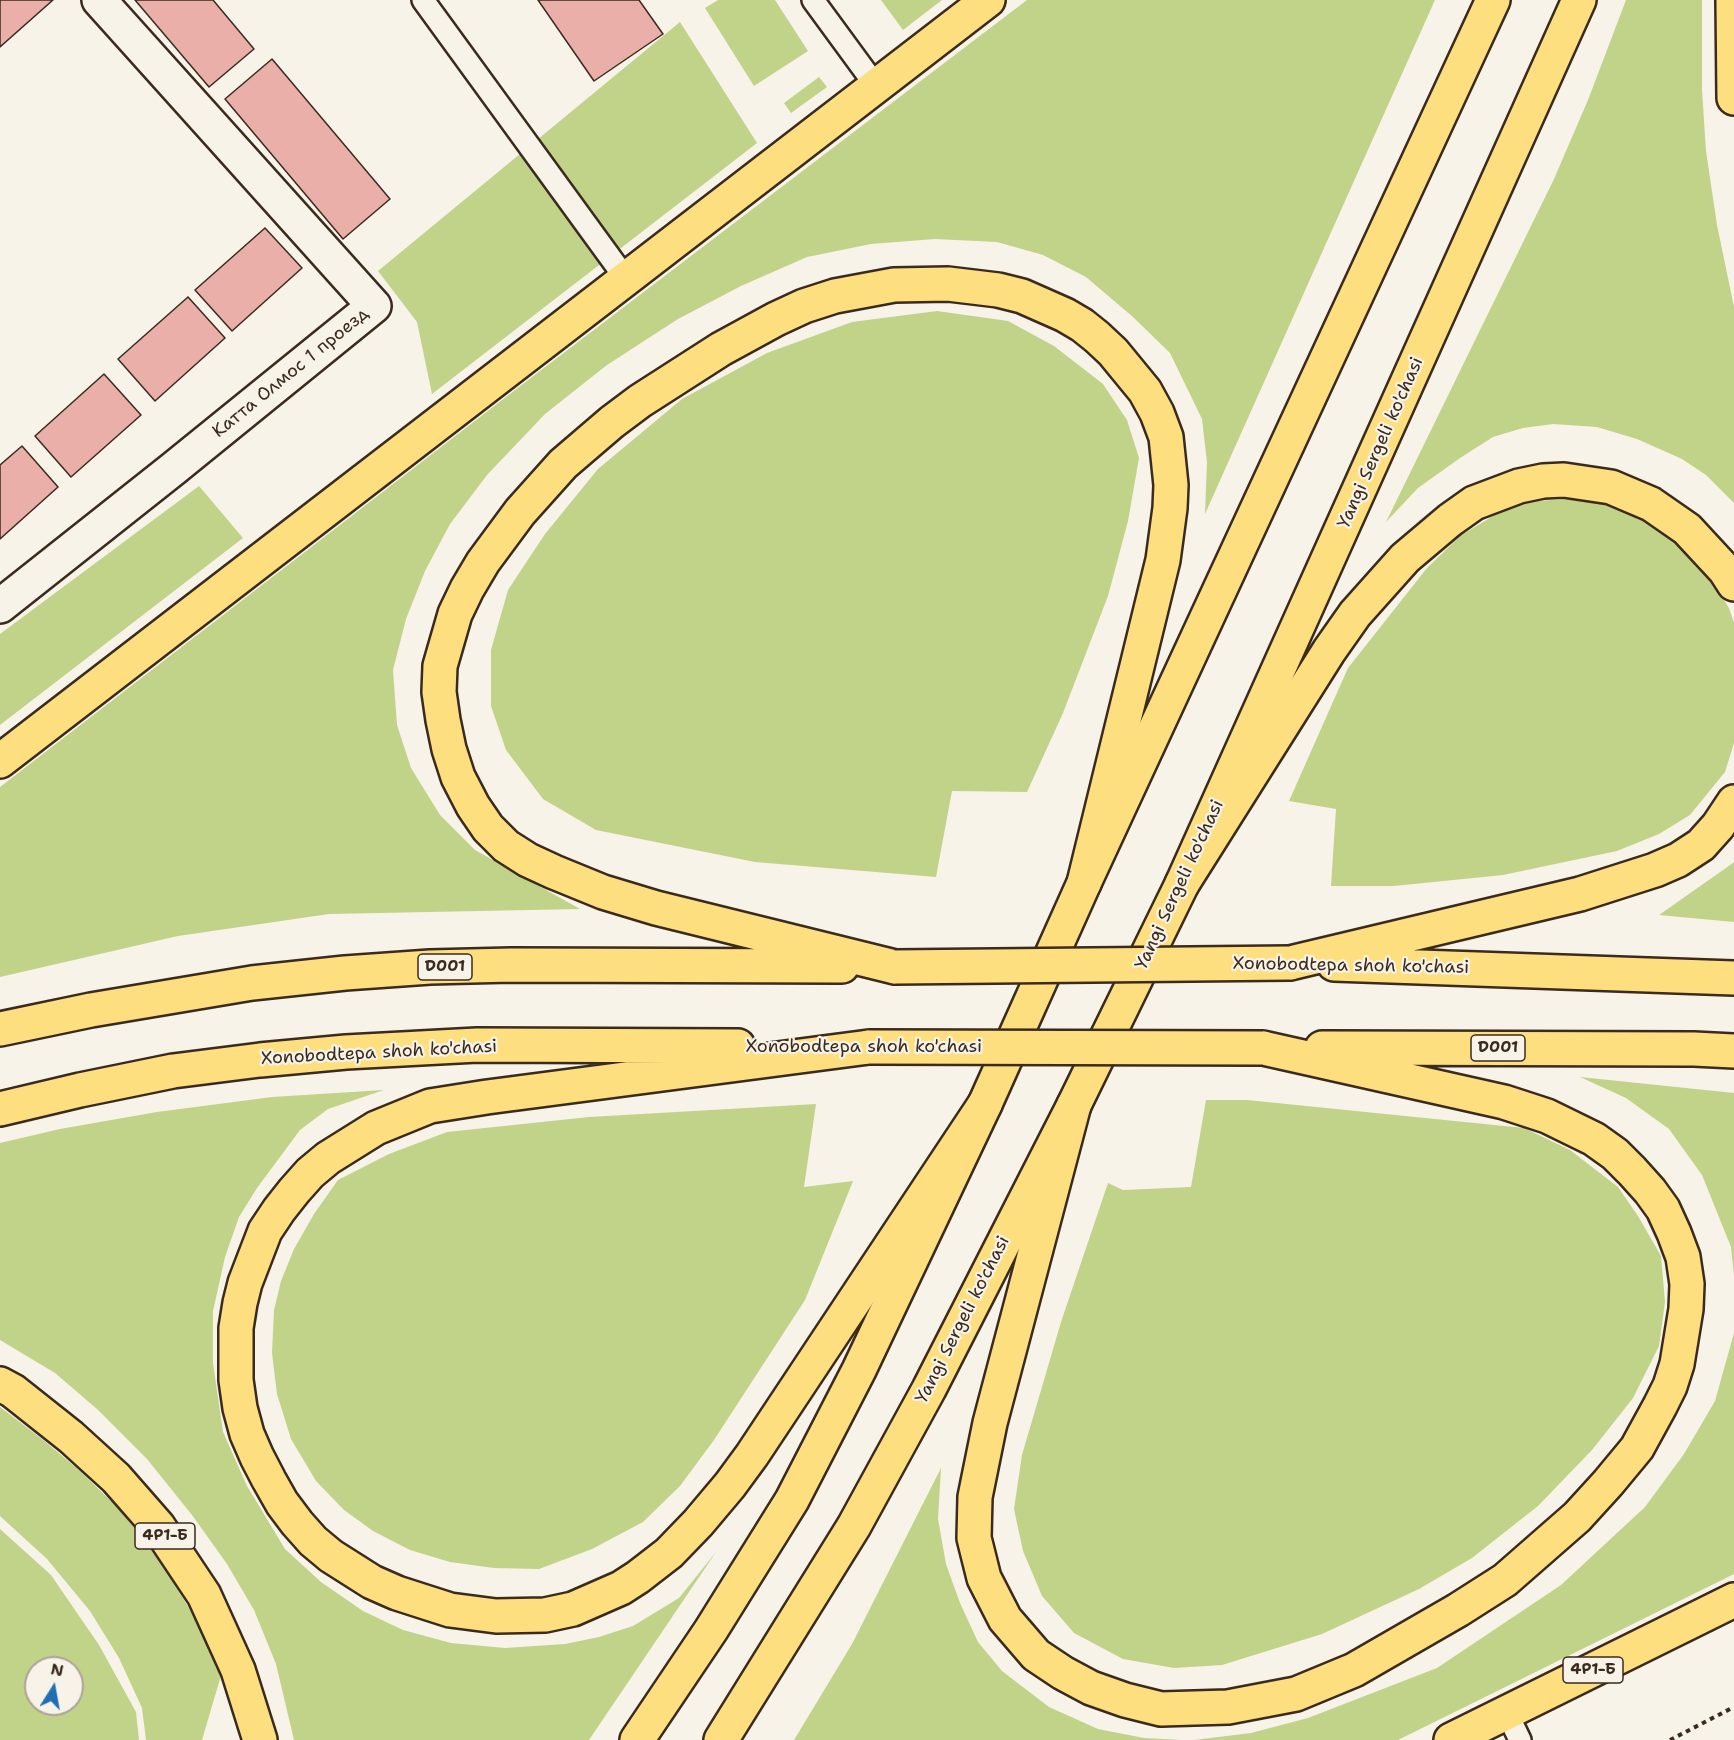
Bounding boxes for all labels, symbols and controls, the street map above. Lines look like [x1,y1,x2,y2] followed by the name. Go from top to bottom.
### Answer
[208,303,374,443] street label: Катта Олмос 1 проезд
[1333,354,1429,532] street label: Yangi Sergeli ko'chasi
[1131,797,1229,973] street label: Yangi Sergeli ko'chasi
[1233,953,1469,979] street label: Xonobodtepa shoh ko'chasi
[418,954,472,980] road number: D001
[1471,1035,1525,1061] road number: D001
[260,1036,498,1070] street label: Xonobodtepa shoh ko'chasi
[746,1036,982,1058] street label: Xonobodtepa shoh ko'chasi
[911,1233,1015,1407] street label: Yangi Sergeli ko'chasi
[135,1523,195,1549] road number: 4Р1-Б
[24,1656,84,1716] north arrow
[1563,1657,1623,1683] road number: 4Р1-Б
[49,1658,65,1681] text: N

